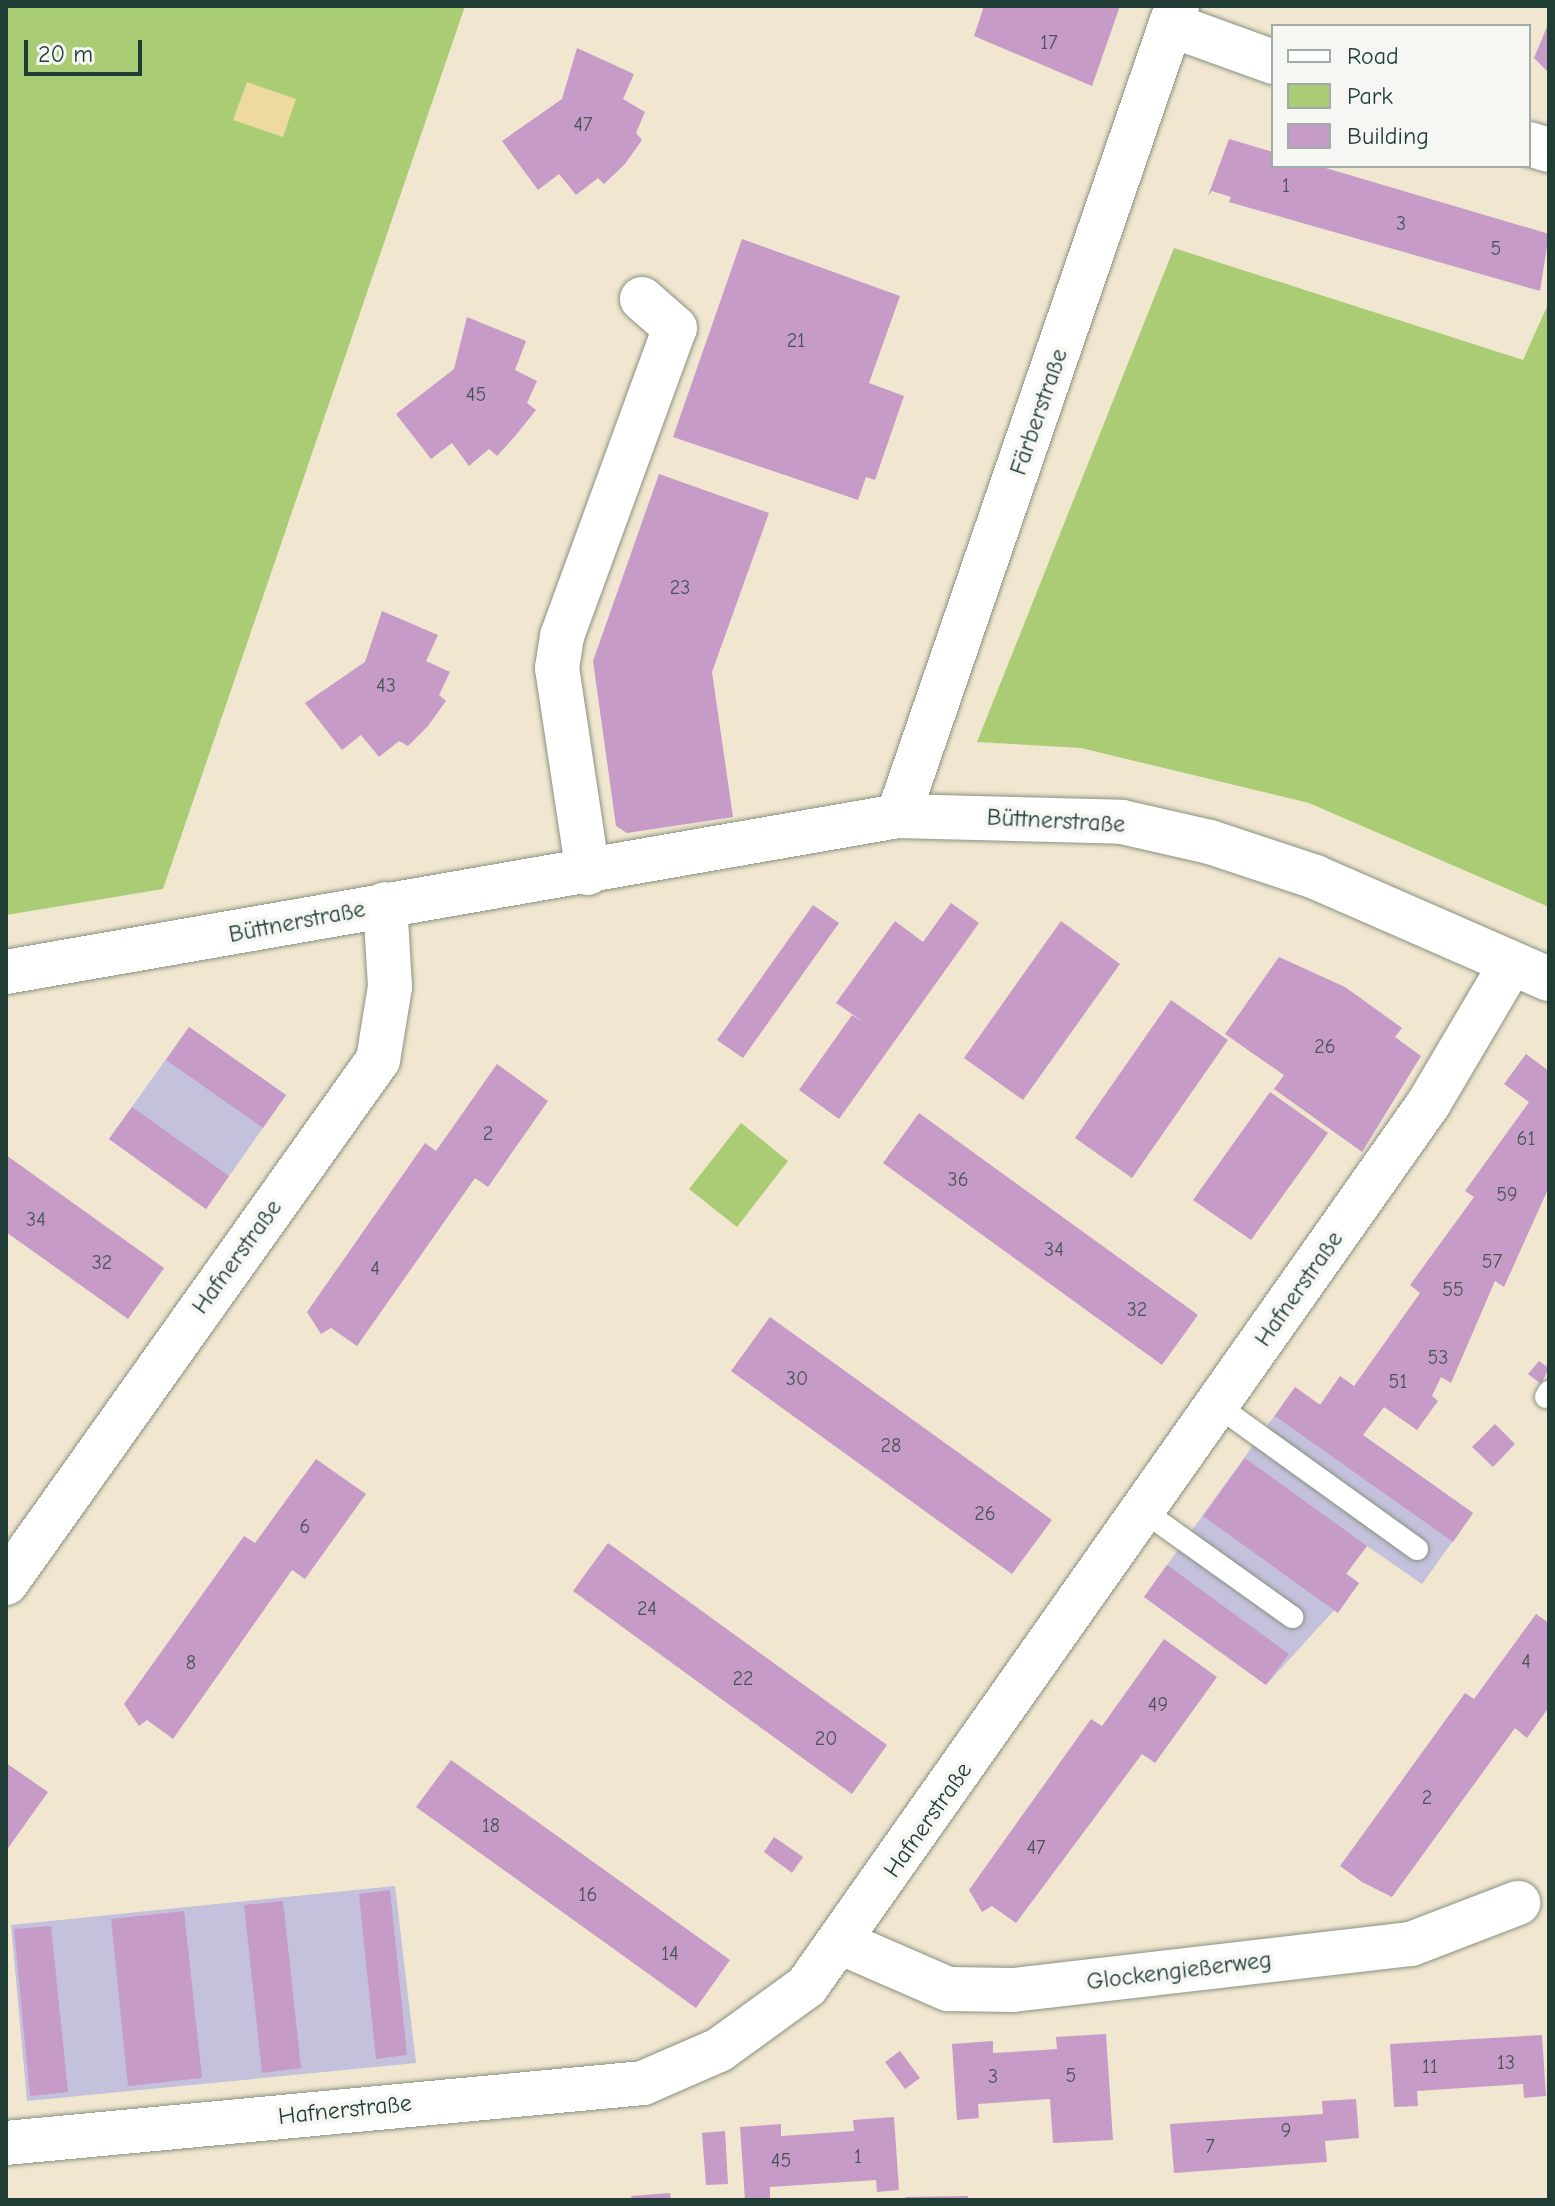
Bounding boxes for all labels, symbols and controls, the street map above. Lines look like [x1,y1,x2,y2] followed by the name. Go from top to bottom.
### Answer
[28,24,146,74] scale bar
[1271,24,1531,168] legend
[1040,30,1058,54] house number: 17
[38,40,93,68] text: 20 m
[1347,42,1399,70] text: Road
[1347,82,1393,110] text: Park
[573,112,593,136] house number: 47
[1347,122,1429,150] text: Building
[1282,173,1290,197] house number: 1
[1396,211,1406,235] house number: 3
[1491,236,1501,260] house number: 5
[787,328,805,352] house number: 21
[1004,345,1074,479] street label: Färberstraße
[466,382,486,406] house number: 45
[670,575,690,599] house number: 23
[376,673,396,697] house number: 43
[986,803,1126,839] street label: Büttnerstraße
[226,895,368,949] street label: Büttnerstraße
[1314,1034,1336,1058] house number: 26
[483,1121,493,1145] house number: 2
[1517,1126,1535,1150] house number: 61
[948,1167,968,1191] house number: 36
[1496,1182,1518,1206] house number: 59
[186,1194,288,1320] street label: Hafnerstraße
[26,1207,46,1231] house number: 34
[1249,1226,1349,1352] street label: Hafnerstraße
[1044,1237,1064,1261] house number: 34
[1482,1249,1502,1273] house number: 57
[92,1250,112,1274] house number: 32
[370,1256,380,1280] house number: 4
[1442,1277,1464,1301] house number: 55
[1127,1297,1147,1321] house number: 32
[1428,1345,1448,1369] house number: 53
[786,1366,808,1390] house number: 30
[1389,1369,1407,1393] house number: 51
[881,1433,901,1457] house number: 28
[974,1501,996,1525] house number: 26
[300,1514,310,1538] house number: 6
[637,1596,657,1620] house number: 24
[1521,1649,1531,1673] house number: 4
[186,1650,196,1674] house number: 8
[733,1666,753,1690] house number: 22
[1148,1692,1168,1716] house number: 49
[815,1726,837,1750] house number: 20
[878,1757,978,1883] street label: Hafnerstraße
[1422,1785,1432,1809] house number: 2
[482,1813,500,1837] house number: 18
[1026,1835,1046,1859] house number: 47
[579,1882,597,1906] house number: 16
[661,1941,679,1965] house number: 14
[1085,1945,1273,1997] street label: Glockengießerweg
[1497,2050,1515,2074] house number: 13
[1422,2054,1438,2078] house number: 11
[1066,2063,1076,2087] house number: 5
[988,2064,998,2088] house number: 3
[277,2089,413,2131] street label: Hafnerstraße
[1281,2118,1291,2142] house number: 9
[1205,2134,1215,2158] house number: 7
[854,2144,862,2168] house number: 1
[771,2148,791,2172] house number: 45

